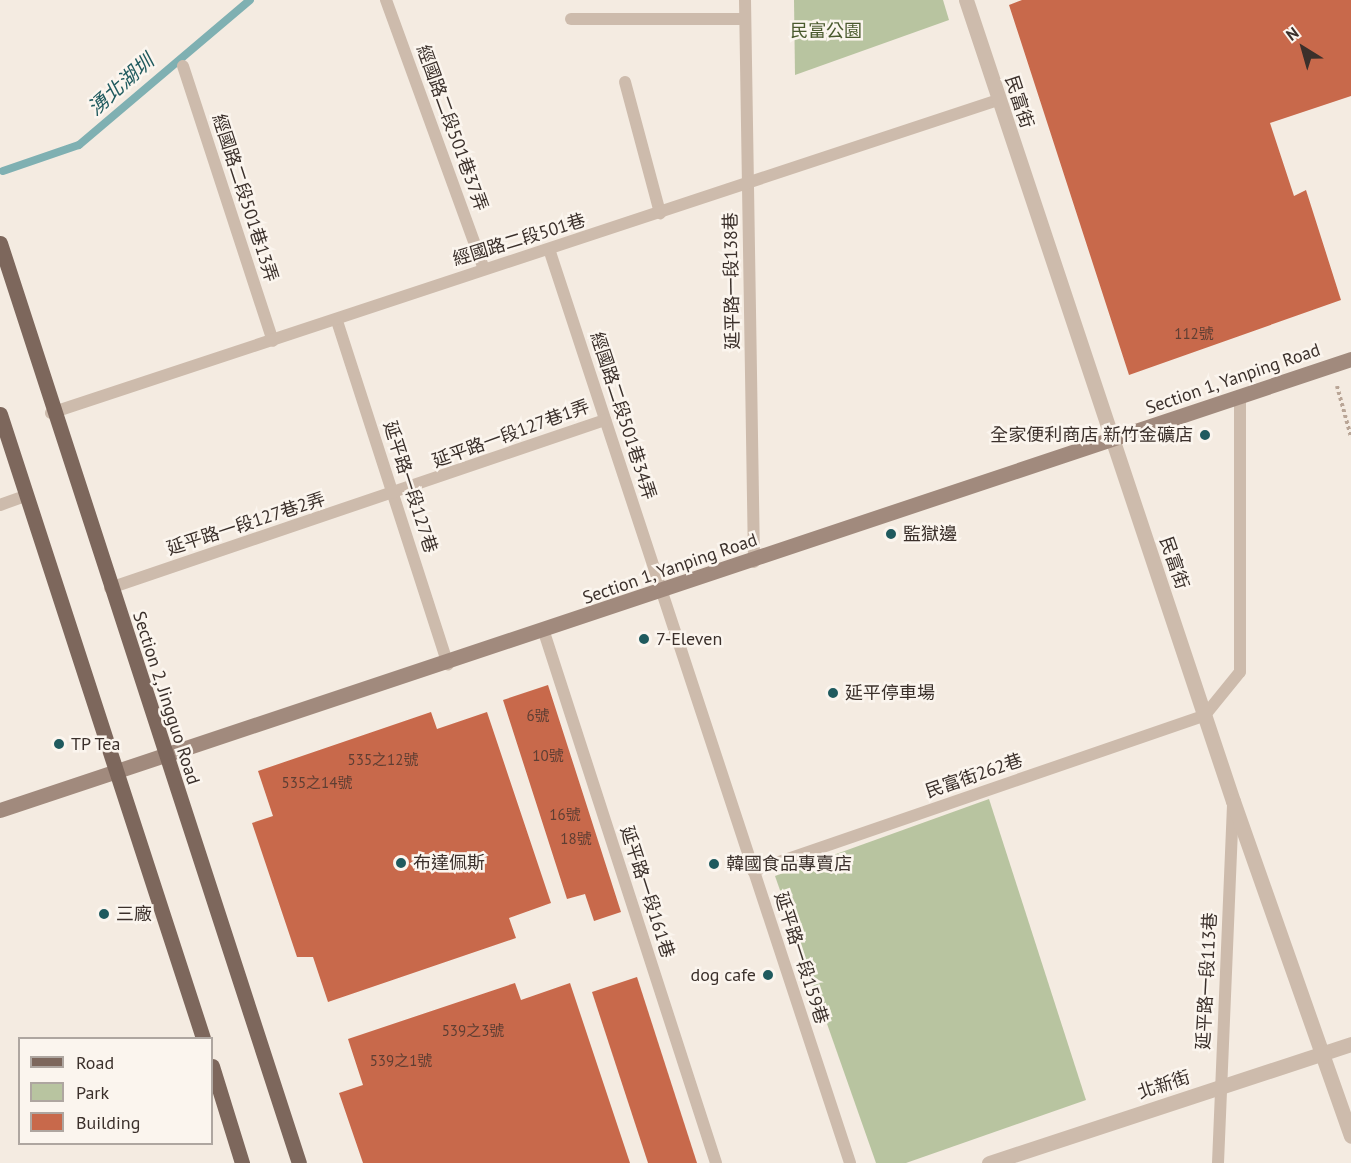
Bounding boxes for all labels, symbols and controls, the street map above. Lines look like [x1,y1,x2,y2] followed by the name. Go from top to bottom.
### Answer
[1273,18,1333,78] north arrow
[790,20,862,42] park label: 民富公園
[1282,22,1302,45] text: N
[412,42,492,214] street label: 經國路二段501巷37弄
[83,49,159,121] water label: 湧北湖圳
[1000,73,1038,131] street label: 民富街
[208,111,282,285] street label: 經國路二段501巷13弄
[450,210,588,270] street label: 經國路二段501巷
[720,212,744,350] street label: 延平路一段138巷
[1174,325,1214,343] house number: 112號
[586,329,660,503] street label: 經國路二段501巷34弄
[1142,339,1324,419] street label: Section 1, Yanping Road
[430,396,592,472] street label: 延平路一段127巷1弄
[378,418,442,556] street label: 延平路一段127巷
[990,424,1193,446] place label: 全家便利商店 新竹金礦店
[1198,428,1212,442] marker: 全家便利商店 新竹金礦店
[164,488,328,560] street label: 延平路一段127巷2弄
[903,523,957,545] place label: 監獄邊
[884,527,898,541] marker: 監獄邊
[579,529,761,609] street label: Section 1, Yanping Road
[1155,534,1193,592] street label: 民富街
[128,608,204,788] street label: Section 2, Jingguo Road
[656,628,722,650] place label: 7-Eleven
[637,632,651,646] marker: 7-Eleven
[845,682,935,704] place label: 延平停車場
[826,686,840,700] marker: 延平停車場
[526,707,550,725] house number: 6號
[71,733,122,755] place label: TP Tea
[52,737,66,751] marker: TP Tea
[532,747,564,765] house number: 10號
[923,749,1025,803] street label: 民富街262巷
[348,751,418,769] house number: 535之12號
[282,774,352,792] house number: 535之14號
[549,806,581,824] house number: 16號
[615,823,679,961] street label: 延平路一段161巷
[560,830,592,848] house number: 18號
[413,852,485,874] place label: 布達佩斯
[726,853,852,875] place label: 韓國食品專賣店
[394,856,408,870] marker: 布達佩斯
[707,857,721,871] marker: 韓國食品專賣店
[769,889,833,1027] street label: 延平路一段159巷
[116,903,152,925] place label: 三廠
[97,907,111,921] marker: 三廠
[1193,912,1221,1050] street label: 延平路一段113巷
[690,964,756,986] place label: dog cafe
[761,968,775,982] marker: dog cafe
[442,1022,504,1040] house number: 539之3號
[18,1037,213,1145] legend
[76,1051,114,1074] text: Road
[370,1052,432,1070] house number: 539之1號
[1135,1066,1193,1104] street label: 北新街
[76,1081,109,1104] text: Park
[76,1111,140,1134] text: Building

